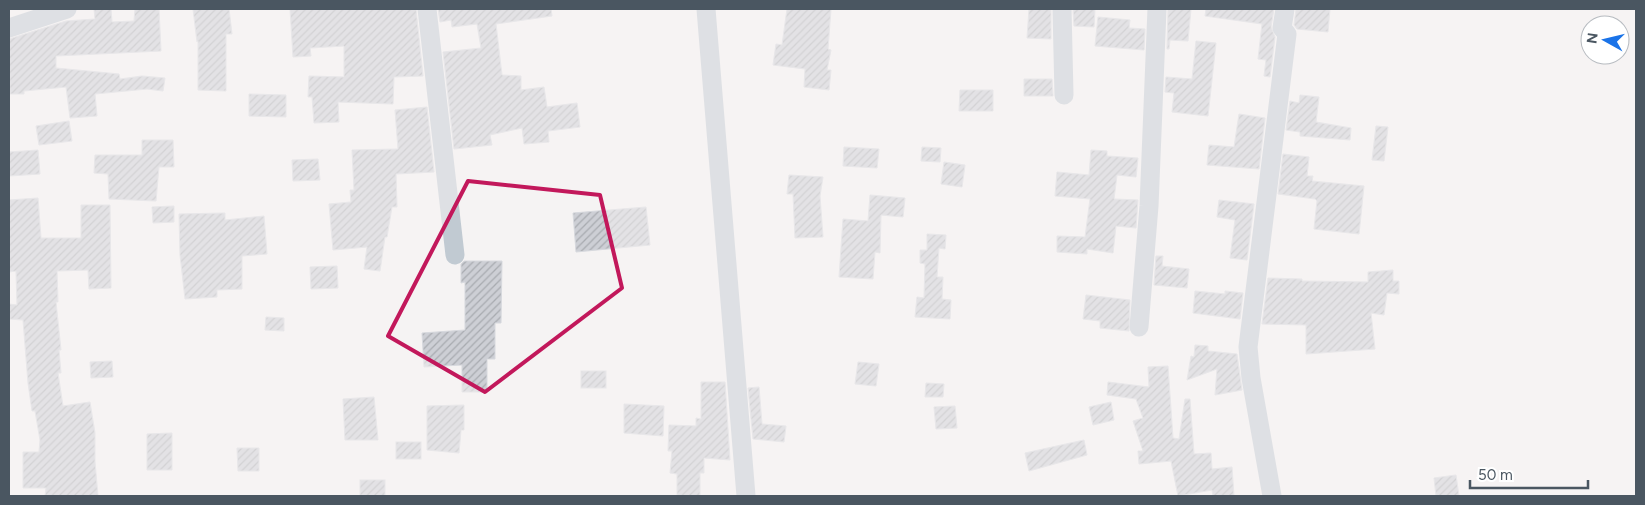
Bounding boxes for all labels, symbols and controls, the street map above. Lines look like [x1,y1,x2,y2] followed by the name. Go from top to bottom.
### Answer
[1580,15,1630,65] north arrow
[1583,32,1602,45] text: N
[1470,458,1588,490] scale bar
[1478,466,1513,484] text: 50 m

